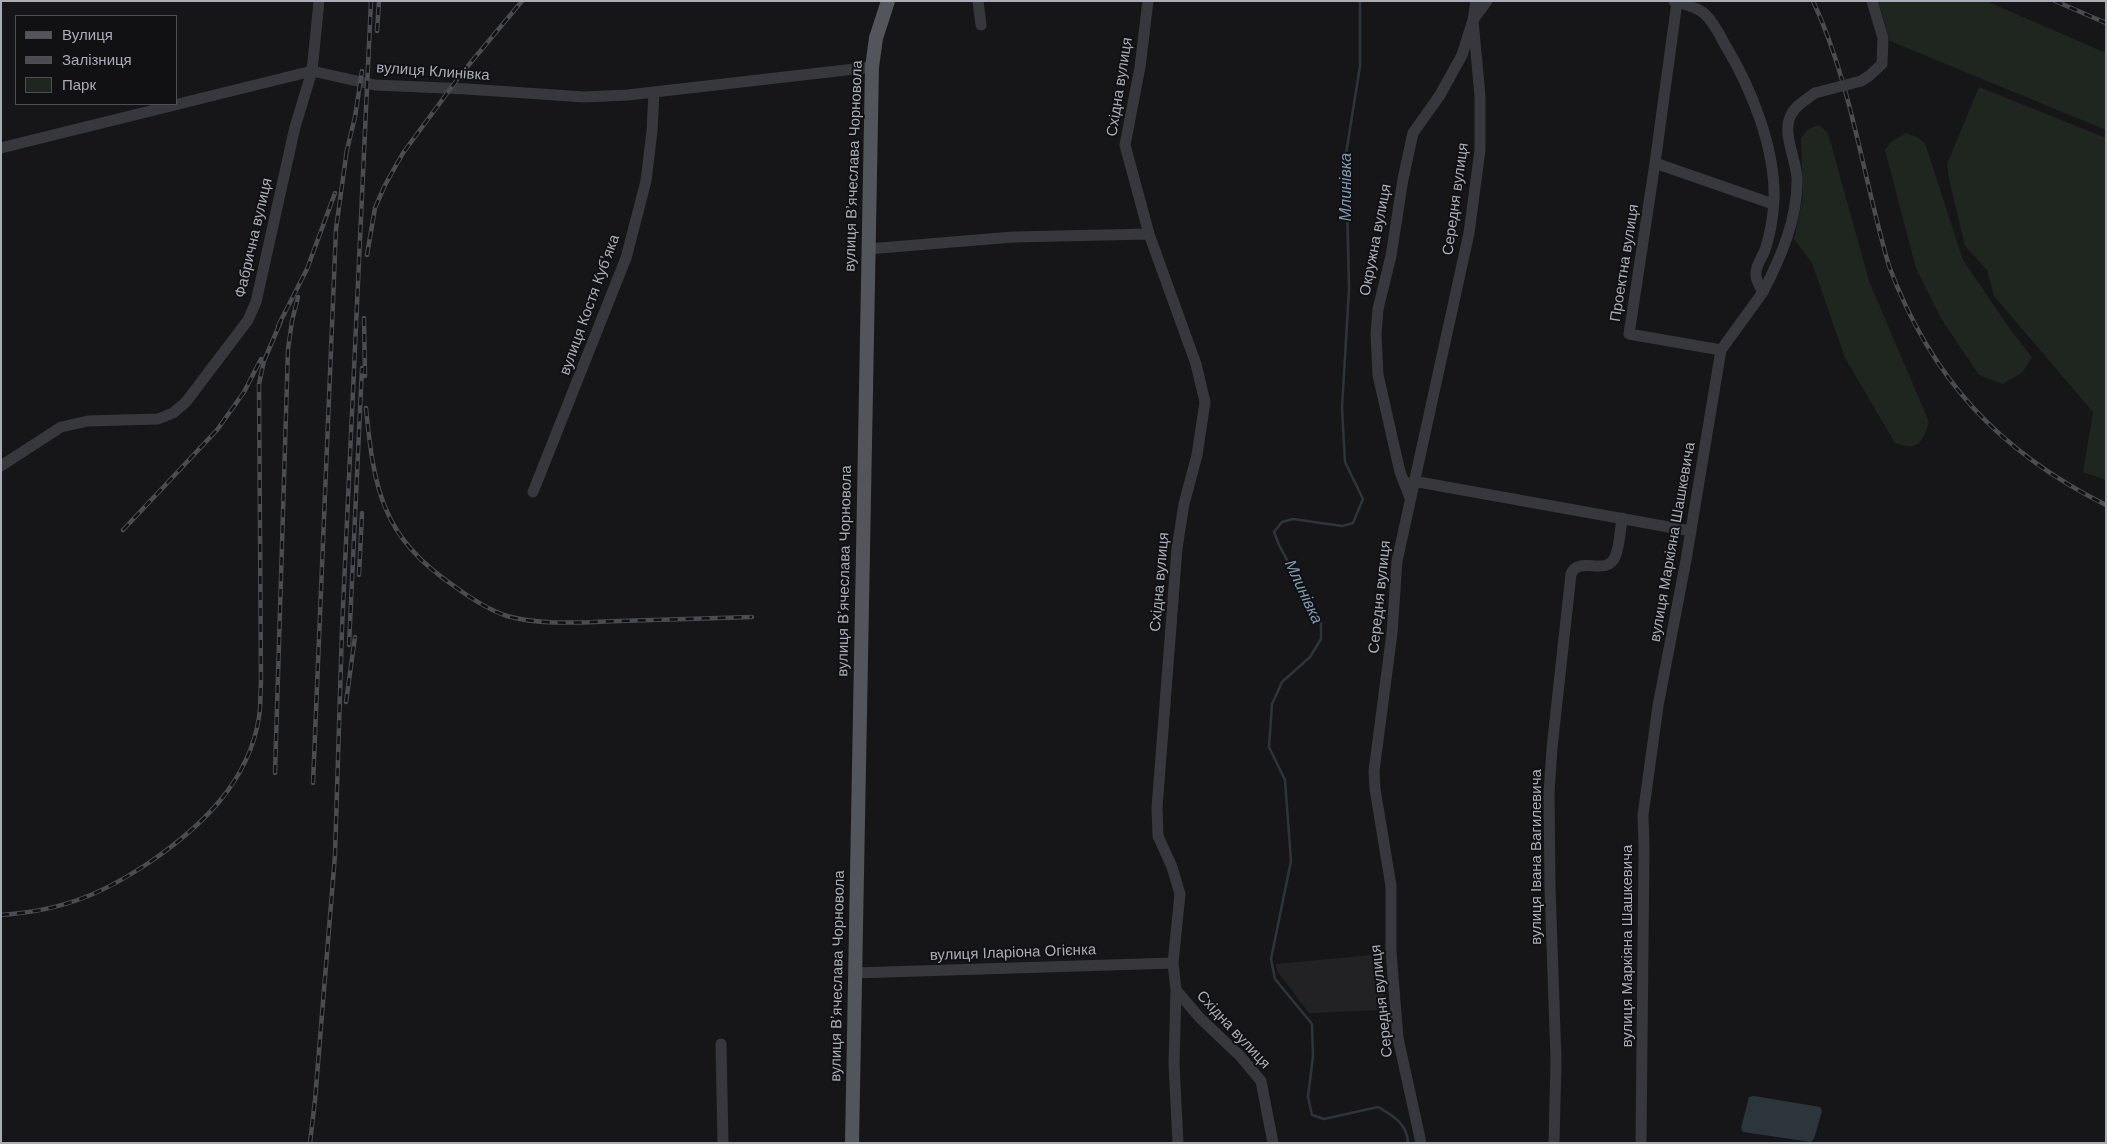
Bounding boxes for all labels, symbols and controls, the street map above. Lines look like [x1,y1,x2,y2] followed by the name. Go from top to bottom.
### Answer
[15,15,178,105] legend
[62,26,113,43] text: Вулиця
[1103,36,1137,138] street label: Східна вулиця
[62,51,132,68] text: Залізниця
[376,59,490,85] street label: вулиця Клинівка
[841,60,867,272] street label: вулиця Вʼячеслава Чорновола
[62,76,96,93] text: Парк
[1439,142,1473,256] street label: Середня вулиця
[1337,153,1357,221] water label: Млинівка
[231,176,277,300] street label: Фабрична вулиця
[1356,183,1396,297] street label: Окружна вулиця
[1607,203,1643,323] street label: Проектна вулиця
[556,232,624,378] street label: вулиця Костя Кубʼяка
[1647,441,1699,643] street label: вулиця Маркіяна Шашкевича
[834,465,856,677] street label: вулиця Вʼячеслава Чорновола
[1147,531,1173,633] street label: Східна вулиця
[1365,540,1395,654] street label: Середня вулиця
[1280,557,1326,627] water label: Млинівка
[1528,769,1546,945] street label: вулиця Івана Вагилевича
[1619,845,1637,1047] street label: вулиця Маркіяна Шашкевича
[827,870,849,1082] street label: вулиця Вʼячеслава Чорновола
[929,941,1097,965] street label: вулиця Іларіона Огієнка
[1367,944,1397,1058] street label: Середня вулиця
[1192,987,1274,1073] street label: Східна вулиця

